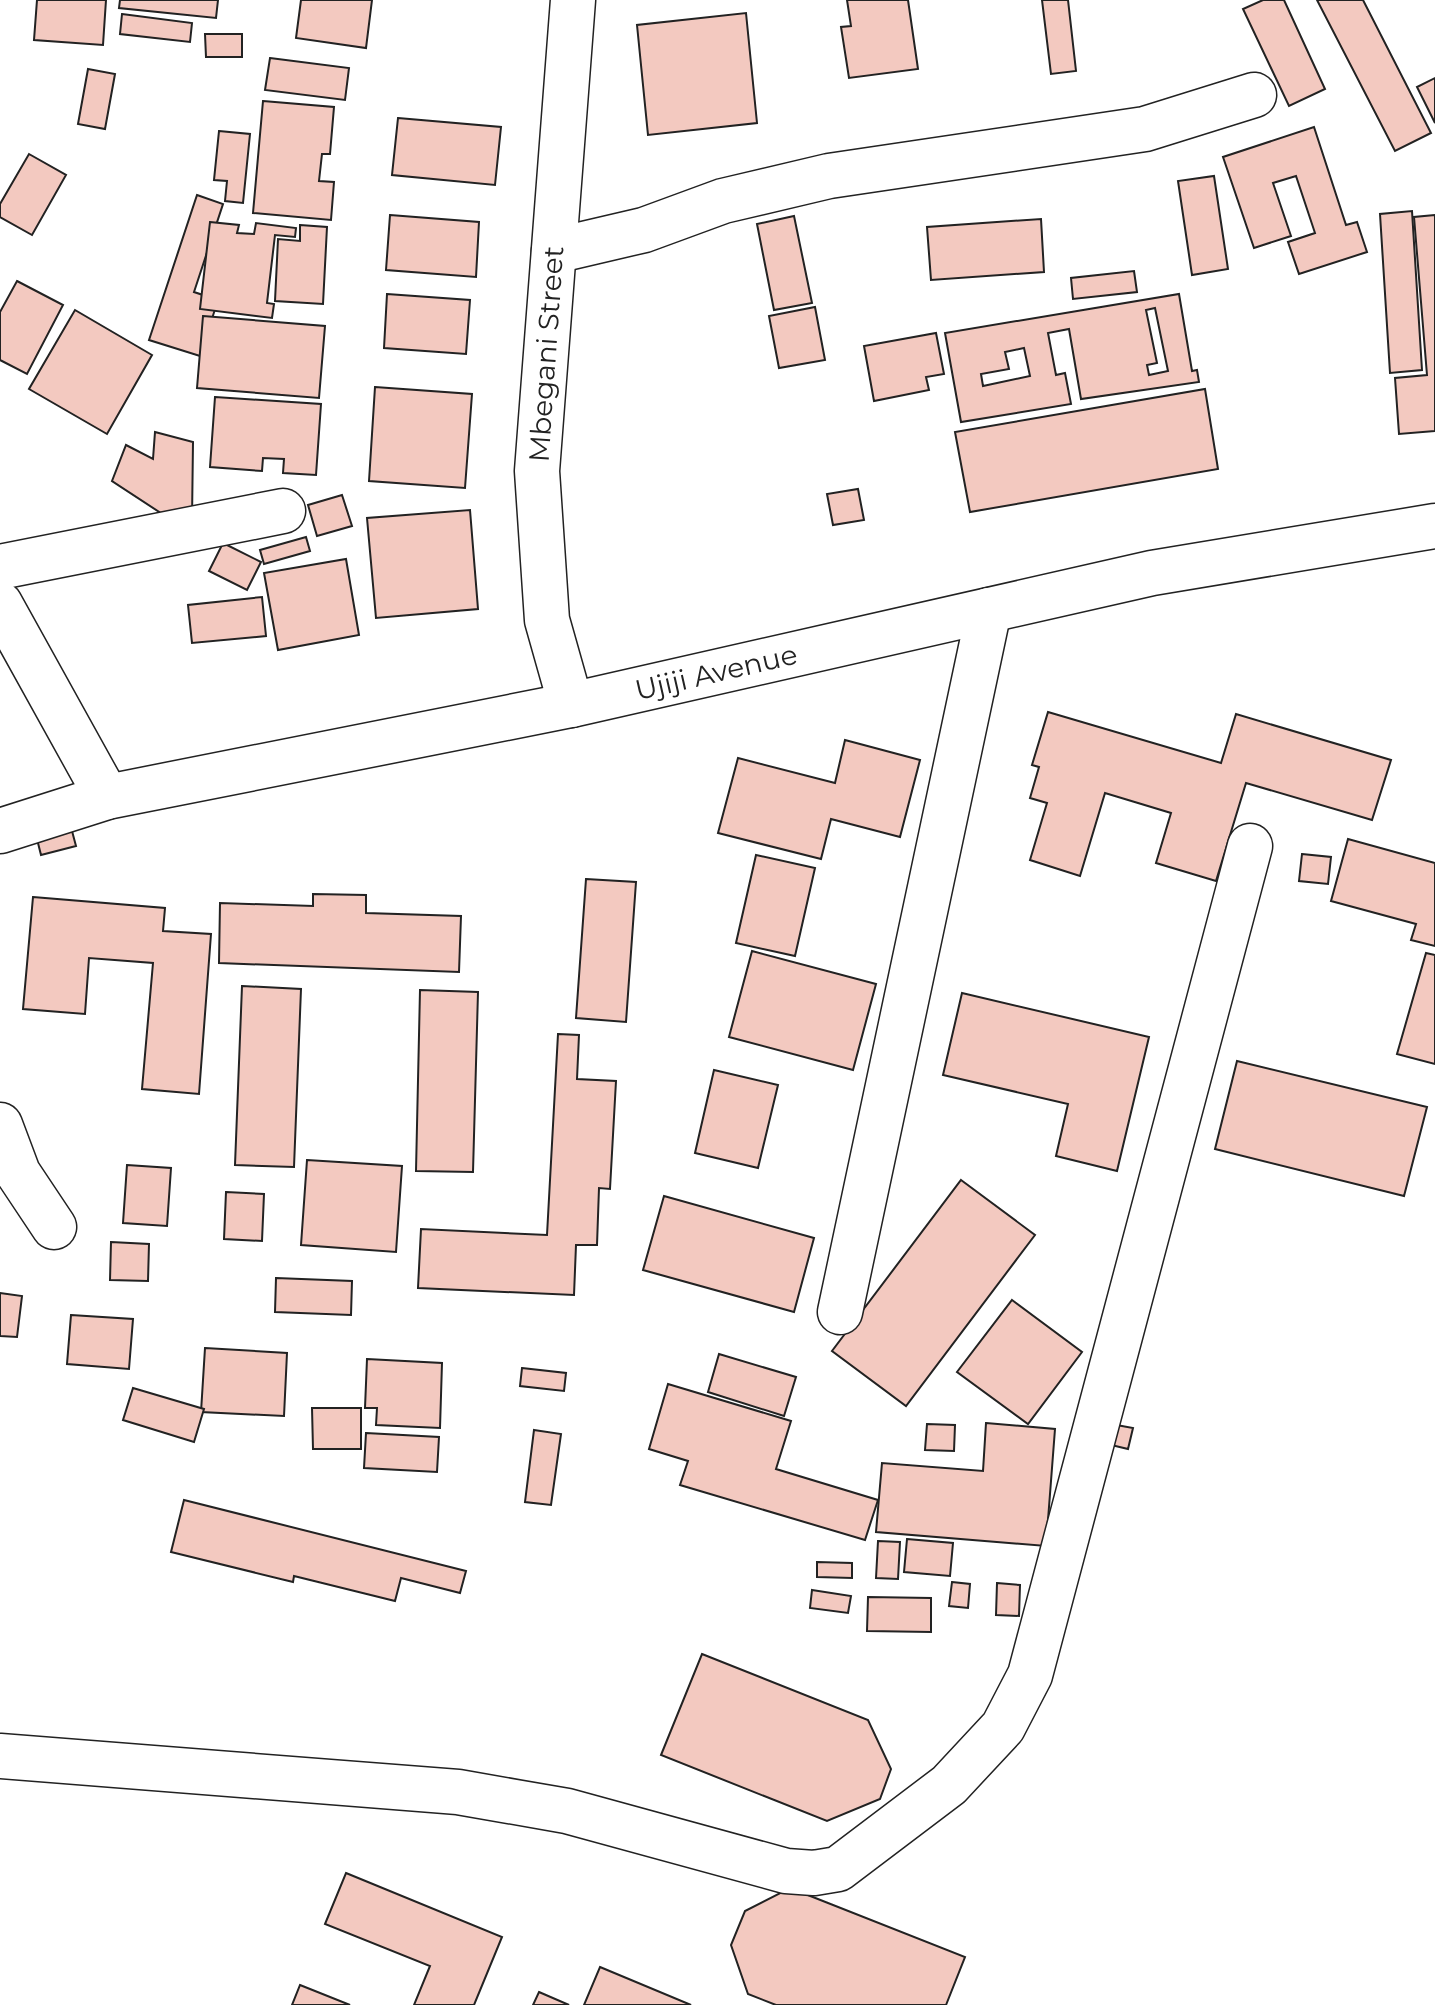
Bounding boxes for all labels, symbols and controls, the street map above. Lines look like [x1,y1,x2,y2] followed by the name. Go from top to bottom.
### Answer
[521,245,571,463] street label: Mbegani Street
[632,637,800,707] street label: Ujiji Avenue

